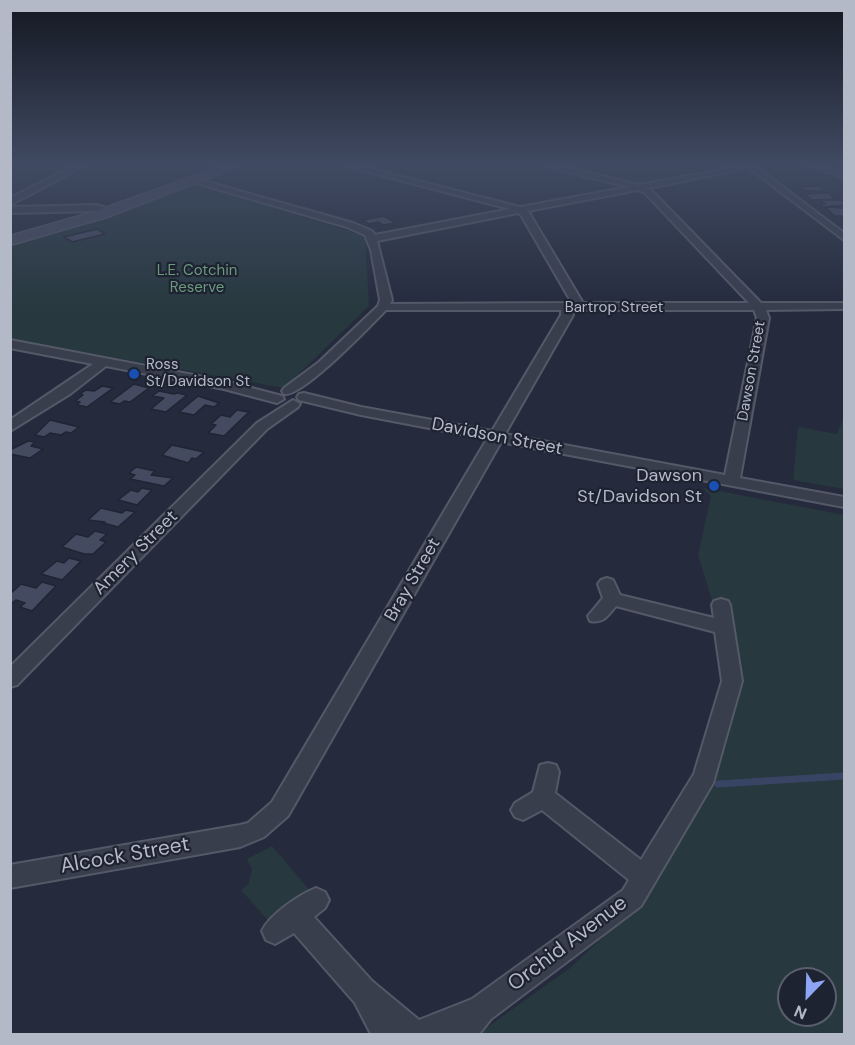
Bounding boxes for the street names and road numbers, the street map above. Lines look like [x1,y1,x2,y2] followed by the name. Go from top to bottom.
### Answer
[565,299,663,317] street label: Bartrop Street
[734,320,770,422] street label: Dawson Street
[430,414,564,460] street label: Davidson Street
[89,506,183,600] street label: Amery Street
[380,534,446,626] street label: Bray Street
[58,832,192,880] street label: Alcock Street
[503,891,633,997] street label: Orchid Avenue

